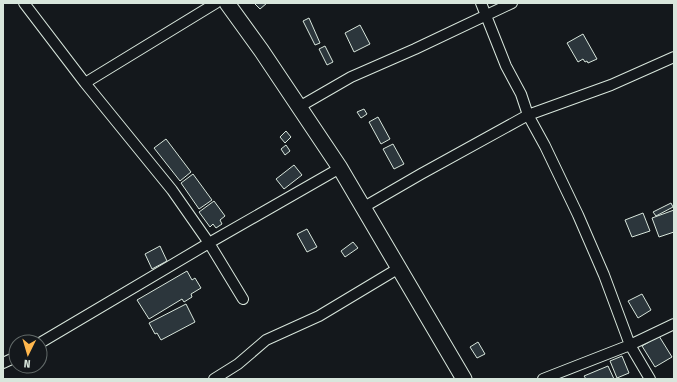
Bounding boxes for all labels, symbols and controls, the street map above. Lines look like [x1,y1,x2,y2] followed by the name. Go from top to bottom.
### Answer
[8,334,48,374] north arrow
[23,357,31,370] text: N

